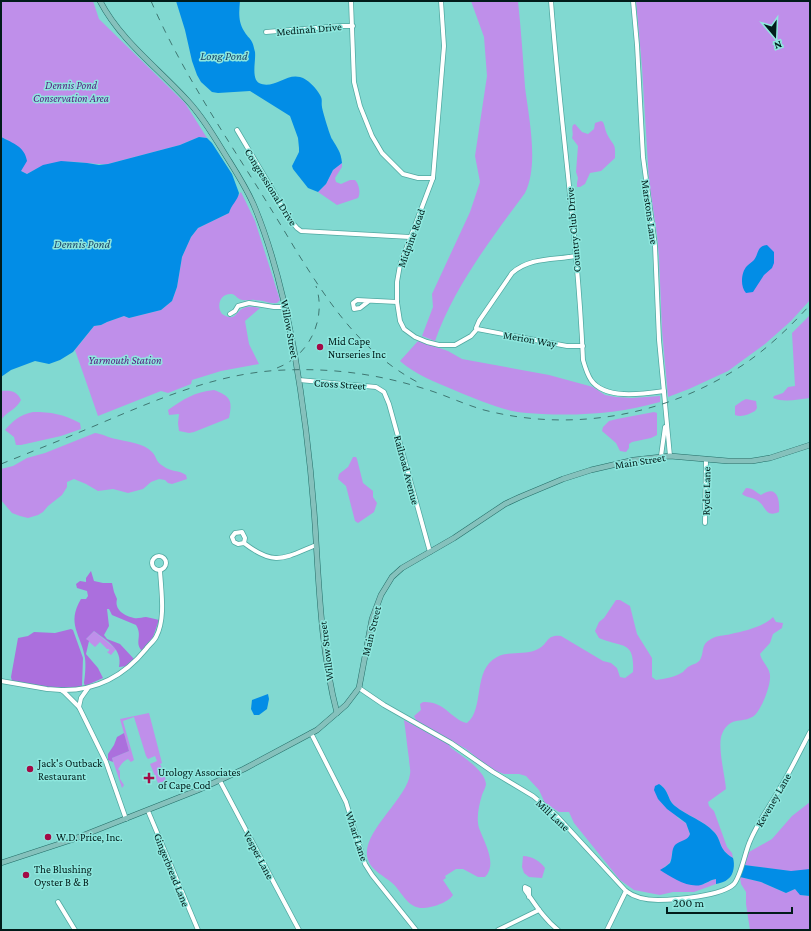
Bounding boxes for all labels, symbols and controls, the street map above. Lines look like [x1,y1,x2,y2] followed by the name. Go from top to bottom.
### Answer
[755,16,795,56] north arrow
[276,20,342,38] street label: Medinah Drive
[772,39,784,53] text: N
[200,49,248,63] water label: Long Pond
[33,79,109,104] park label: Dennis Pond Conservation Area
[242,146,300,228] street label: Congressional Drive
[640,179,660,245] street label: Marstons Lane
[563,187,584,273] street label: Country Club Drive
[395,207,428,269] street label: Midpine Road
[54,237,111,251] water label: Dennis Pond
[279,298,301,360] street label: Willow Street
[502,328,558,351] street label: Merion Way
[328,335,386,360] place label: Mid Cape Nurseries Inc
[315,342,325,352] marker: Mid Cape Nurseries Inc
[89,354,162,366] park label: Yarmouth Station
[314,376,367,392] street label: Cross Street
[392,434,422,506] street label: Railroad Avenue
[614,451,666,471] street label: Main Street
[700,466,713,516] street label: Ryder Lane
[359,605,383,657] street label: Main Street
[316,620,336,681] street label: Willow Street
[37,757,103,782] place label: Jack's Outback Restaurant
[25,764,35,774] marker: Jack's Outback Restaurant
[158,766,241,792] place label: Urology Associates of Cape Cod
[753,771,794,829] street label: Keveney Lane
[143,772,155,784] marker: Urology Associates of Cape Cod
[534,797,572,834] street label: Mill Lane
[343,810,371,863] street label: Wharf Lane
[240,829,277,882] street label: Vesper Lane
[56,831,122,844] place label: W.D. Price, Inc.
[43,832,53,842] marker: W.D. Price, Inc.
[151,832,192,909] street label: Gingerbread Lane
[34,863,93,889] place label: The Blushing Oyster B & B
[21,870,31,880] marker: The Blushing Oyster B & B
[667,889,792,915] scale bar
[673,896,705,910] text: 200 m

